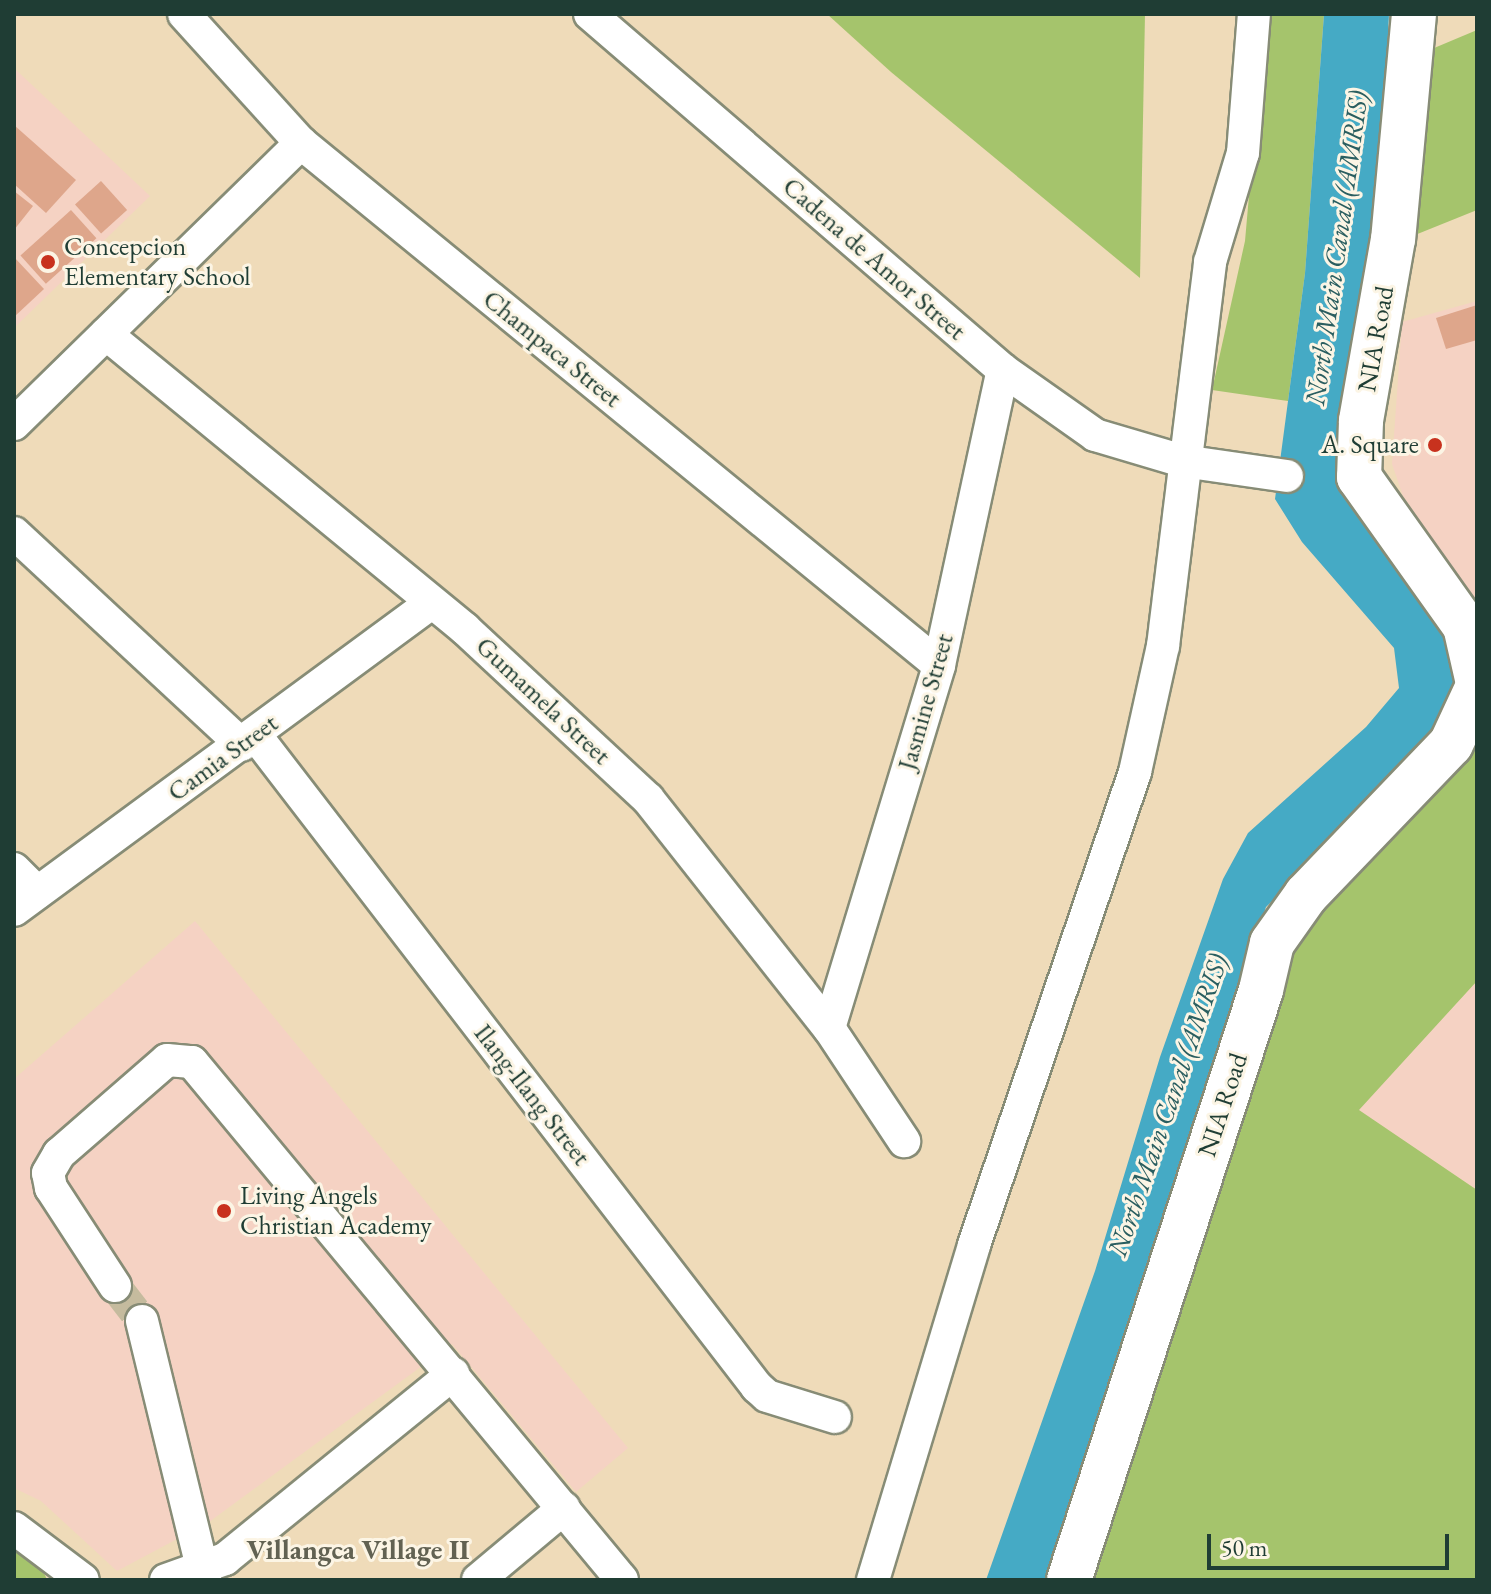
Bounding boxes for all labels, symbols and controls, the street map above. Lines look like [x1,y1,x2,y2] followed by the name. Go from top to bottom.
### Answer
[1297,89,1375,407] water label: North Main Canal (AMRIS)
[776,171,972,347] street label: Cadena de Amor Street
[64,231,251,292] place label: Concepcion Elementary School
[39,253,57,271] marker: Concepcion Elementary School
[477,284,627,414] street label: Champaca Street
[1351,284,1401,394] street label: NIA Road
[1321,429,1419,461] place label: A. Square
[1426,436,1444,454] marker: A. Square
[892,630,960,774] street label: Jasmine Street
[469,631,617,771] street label: Gumamela Street
[162,708,284,808] street label: Camia Street
[1099,950,1235,1260] water label: North Main Canal (AMRIS)
[467,1018,597,1172] street label: Ilang-Ilang Street
[1192,1049,1254,1161] street label: NIA Road
[240,1180,432,1242] place label: Living Angels Christian Academy
[215,1202,233,1220] marker: Living Angels Christian Academy
[1211,1518,1453,1568] scale bar
[247,1532,469,1566] district label: Villangca Village II
[1221,1532,1268,1563] text: 50 m

